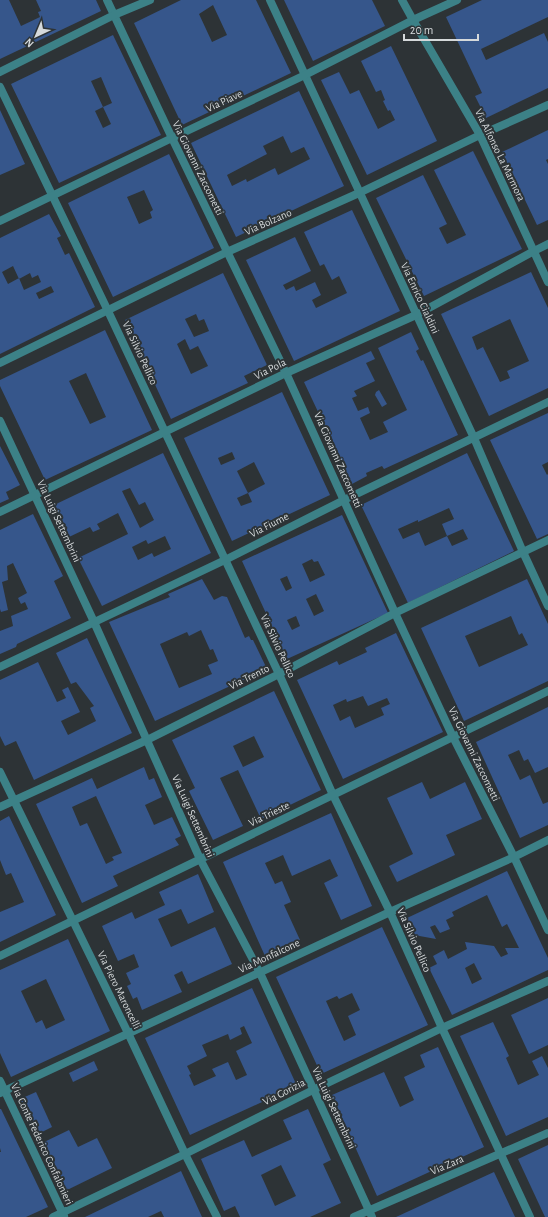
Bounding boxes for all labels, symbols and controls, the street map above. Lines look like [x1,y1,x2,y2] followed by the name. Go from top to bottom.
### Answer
[16,16,56,56] north arrow
[404,16,478,42] scale bar
[410,24,433,36] text: 20 m
[23,36,36,49] text: N
[204,88,244,114] street label: Via Piave
[473,107,527,203] street label: Via Alfonso La Marmora
[170,119,226,217] street label: Via Giovanni Zaccometti
[243,207,293,237] street label: Via Bolzano
[399,261,441,335] street label: Via Enrico Cialdini
[120,319,160,387] street label: Via Silvio Pellico
[252,357,288,381] street label: Via Pola
[312,410,364,510] street label: Via Giovanni Zaccometti
[35,478,83,564] street label: Via Luigi Settembrini
[248,510,290,540] street label: Via Fiume
[258,612,298,680] street label: Via Silvio Pellico
[227,663,271,691] street label: Via Trento
[446,705,502,803] street label: Via Giovanni Zaccometti
[170,773,216,859] street label: Via Luigi Settembrini
[247,799,291,829] street label: Via Trieste
[395,906,433,974] street label: Via Silvio Pellico
[237,937,301,975] street label: Via Monfalcone
[95,949,143,1031] street label: Via Piero Maroncelli
[310,1065,358,1151] street label: Via Luigi Settembrini
[261,1077,307,1107] street label: Via Gorizia
[9,1082,75,1206] street label: Via Conte Federico Confalonieri
[429,1153,465,1177] street label: Via Zara

